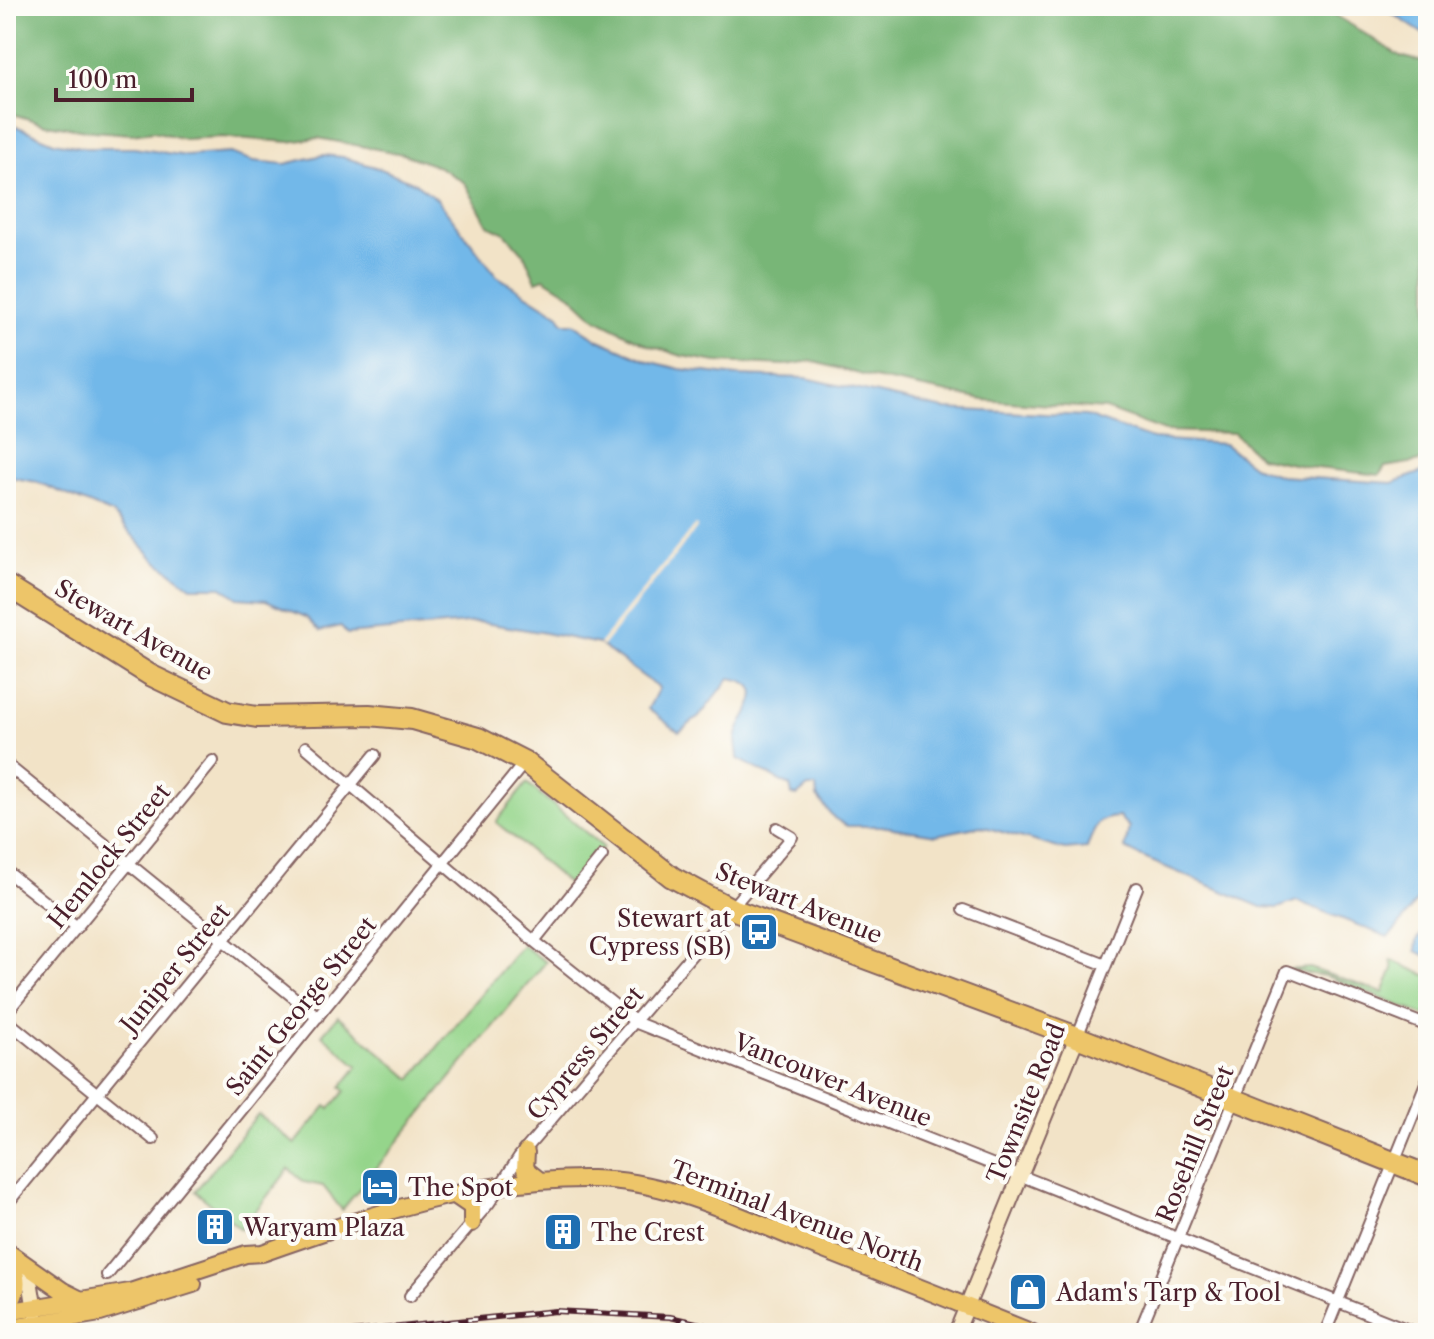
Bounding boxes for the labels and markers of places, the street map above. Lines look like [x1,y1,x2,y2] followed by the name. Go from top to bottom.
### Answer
[589,904,732,961] place label: Stewart at Cypress (SB)
[738,911,780,953] bus stop icon: Stewart at Cypress (SB)
[359,1166,401,1208] hotel icon: The Spot
[408,1173,514,1202] place label: The Spot
[194,1206,236,1248] building icon: Waryam Plaza
[542,1211,584,1253] building icon: The Crest
[242,1213,405,1242] place label: Waryam Plaza
[591,1218,705,1247] place label: The Crest
[1007,1271,1049,1313] shop icon: Adam's Tarp & Tool
[1055,1278,1281,1307] place label: Adam's Tarp & Tool

